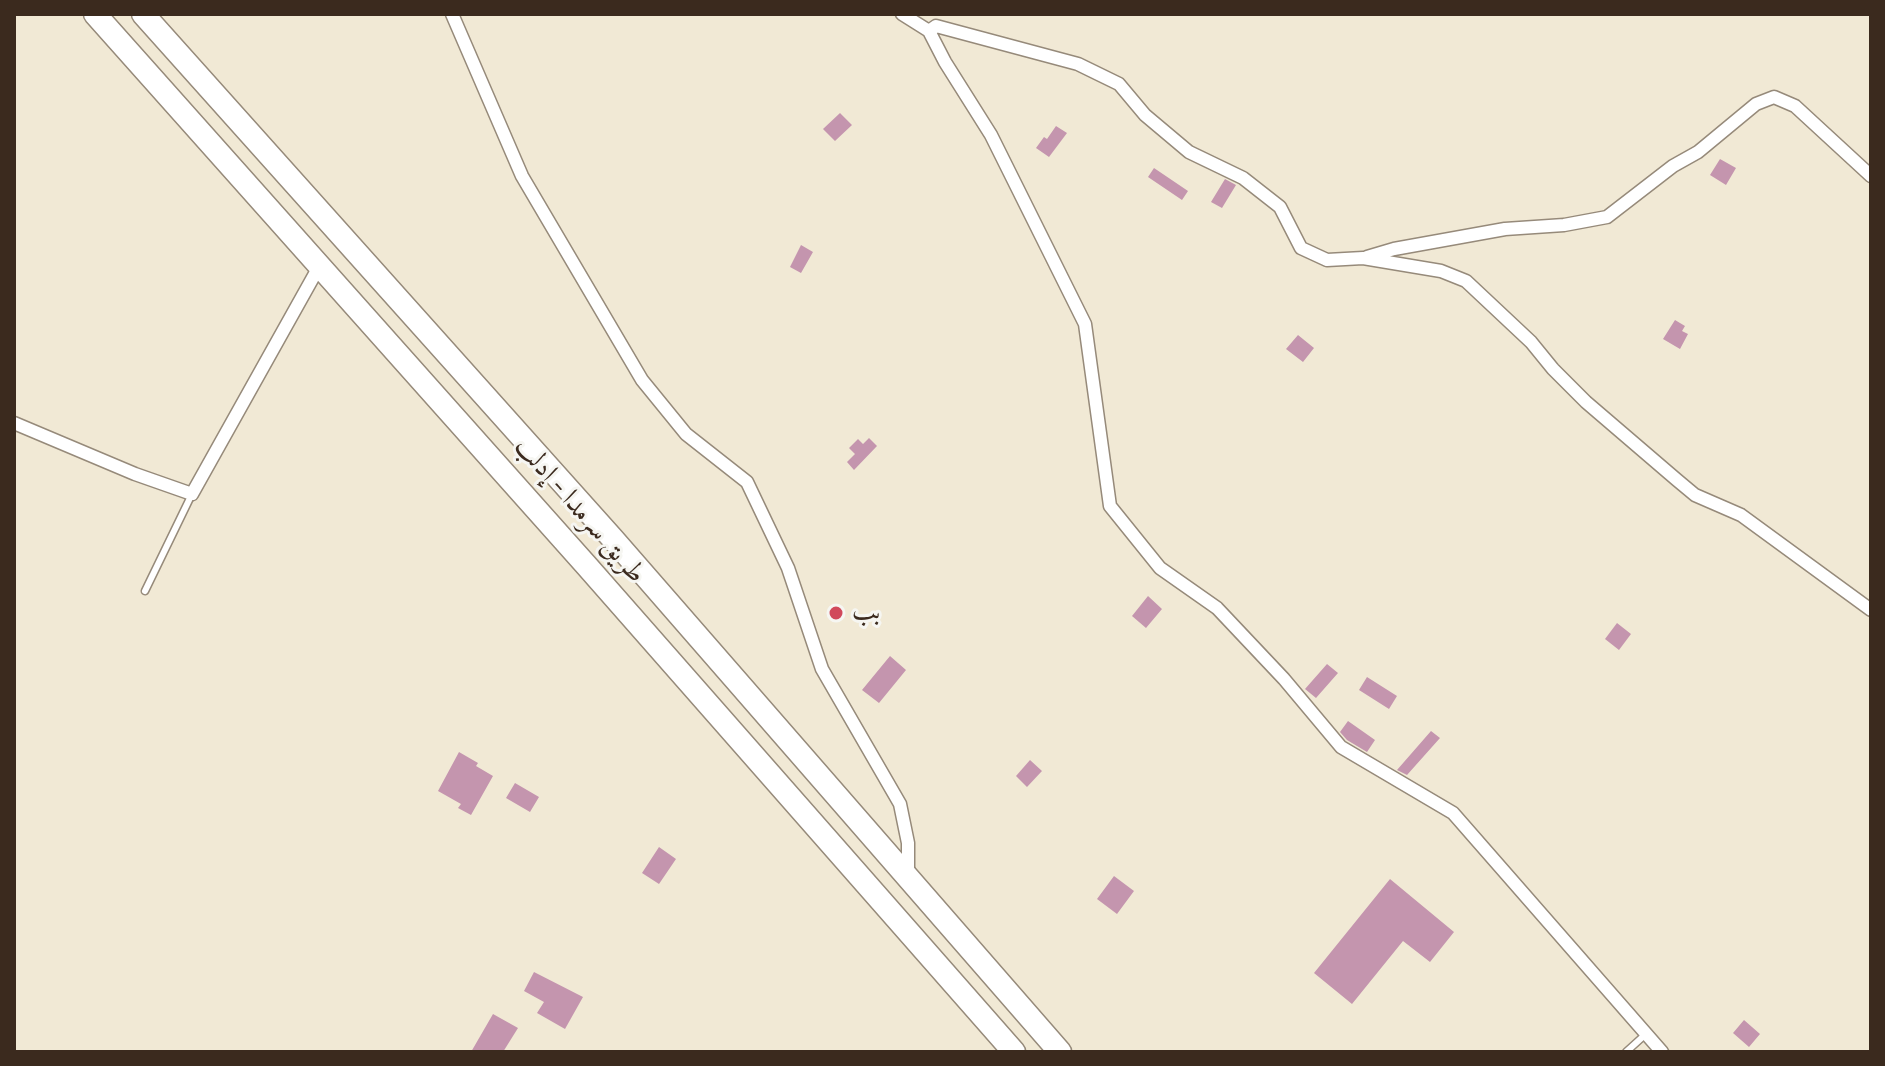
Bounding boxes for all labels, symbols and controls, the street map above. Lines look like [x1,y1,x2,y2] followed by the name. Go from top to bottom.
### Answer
[505,432,651,592] street label: طريق سرمدا - إدلب
[852,596,881,630] place label: بب
[827,604,845,622] marker: بب

